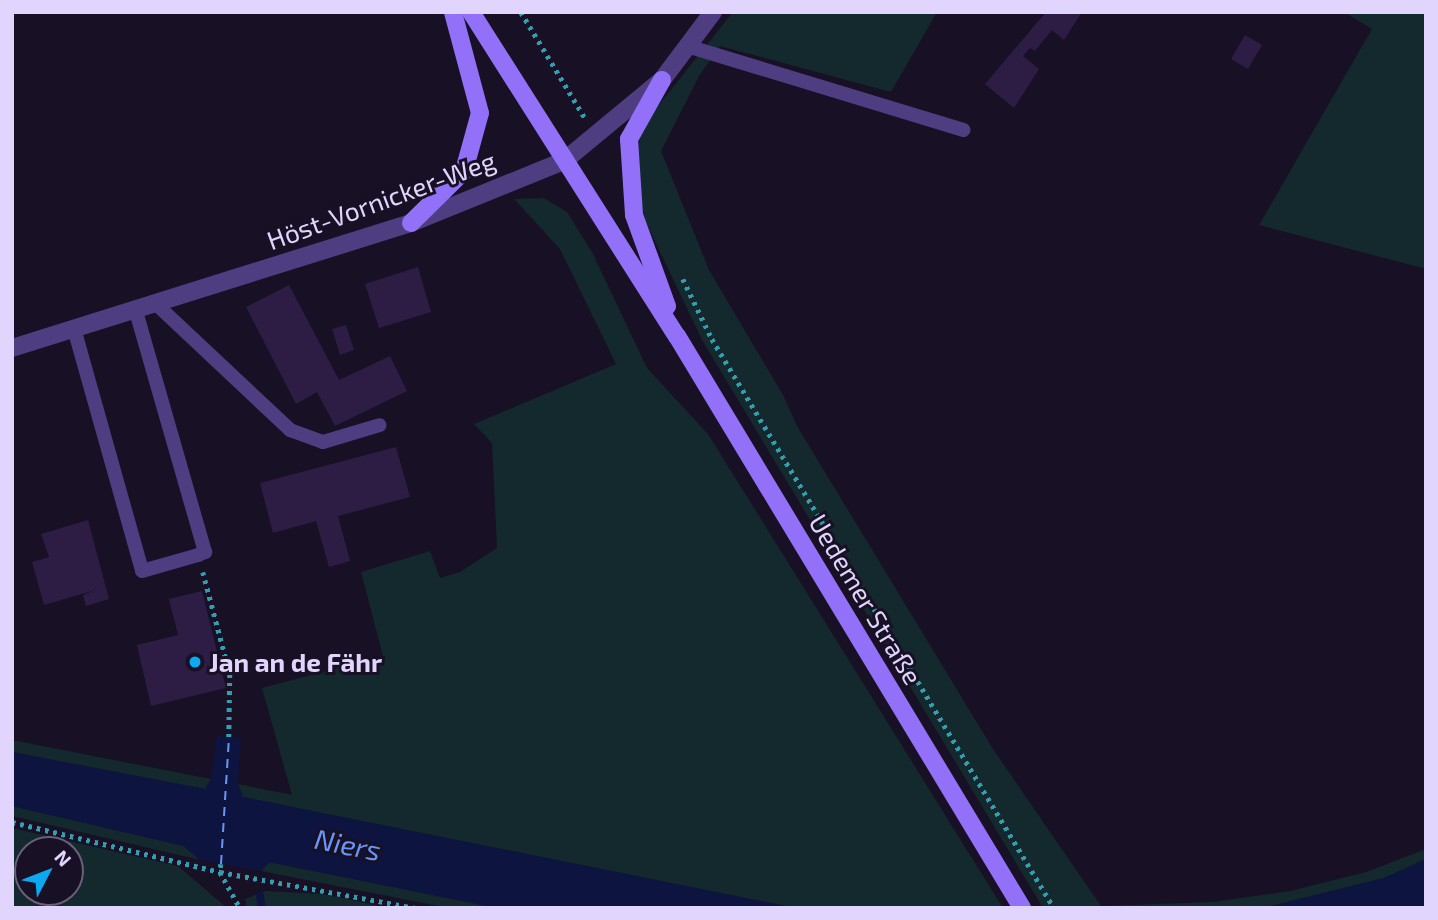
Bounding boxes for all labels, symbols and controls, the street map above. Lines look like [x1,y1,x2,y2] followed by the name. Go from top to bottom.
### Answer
[263,144,499,256] street label: Höst-Vornicker-Weg
[803,508,929,690] street label: Uedemer Straße
[209,646,382,678] place label: Jan an de Fähr
[187,654,203,670] marker: Jan an de Fähr
[312,821,384,867] water label: Niers
[14,836,84,906] north arrow
[50,845,77,871] text: N

